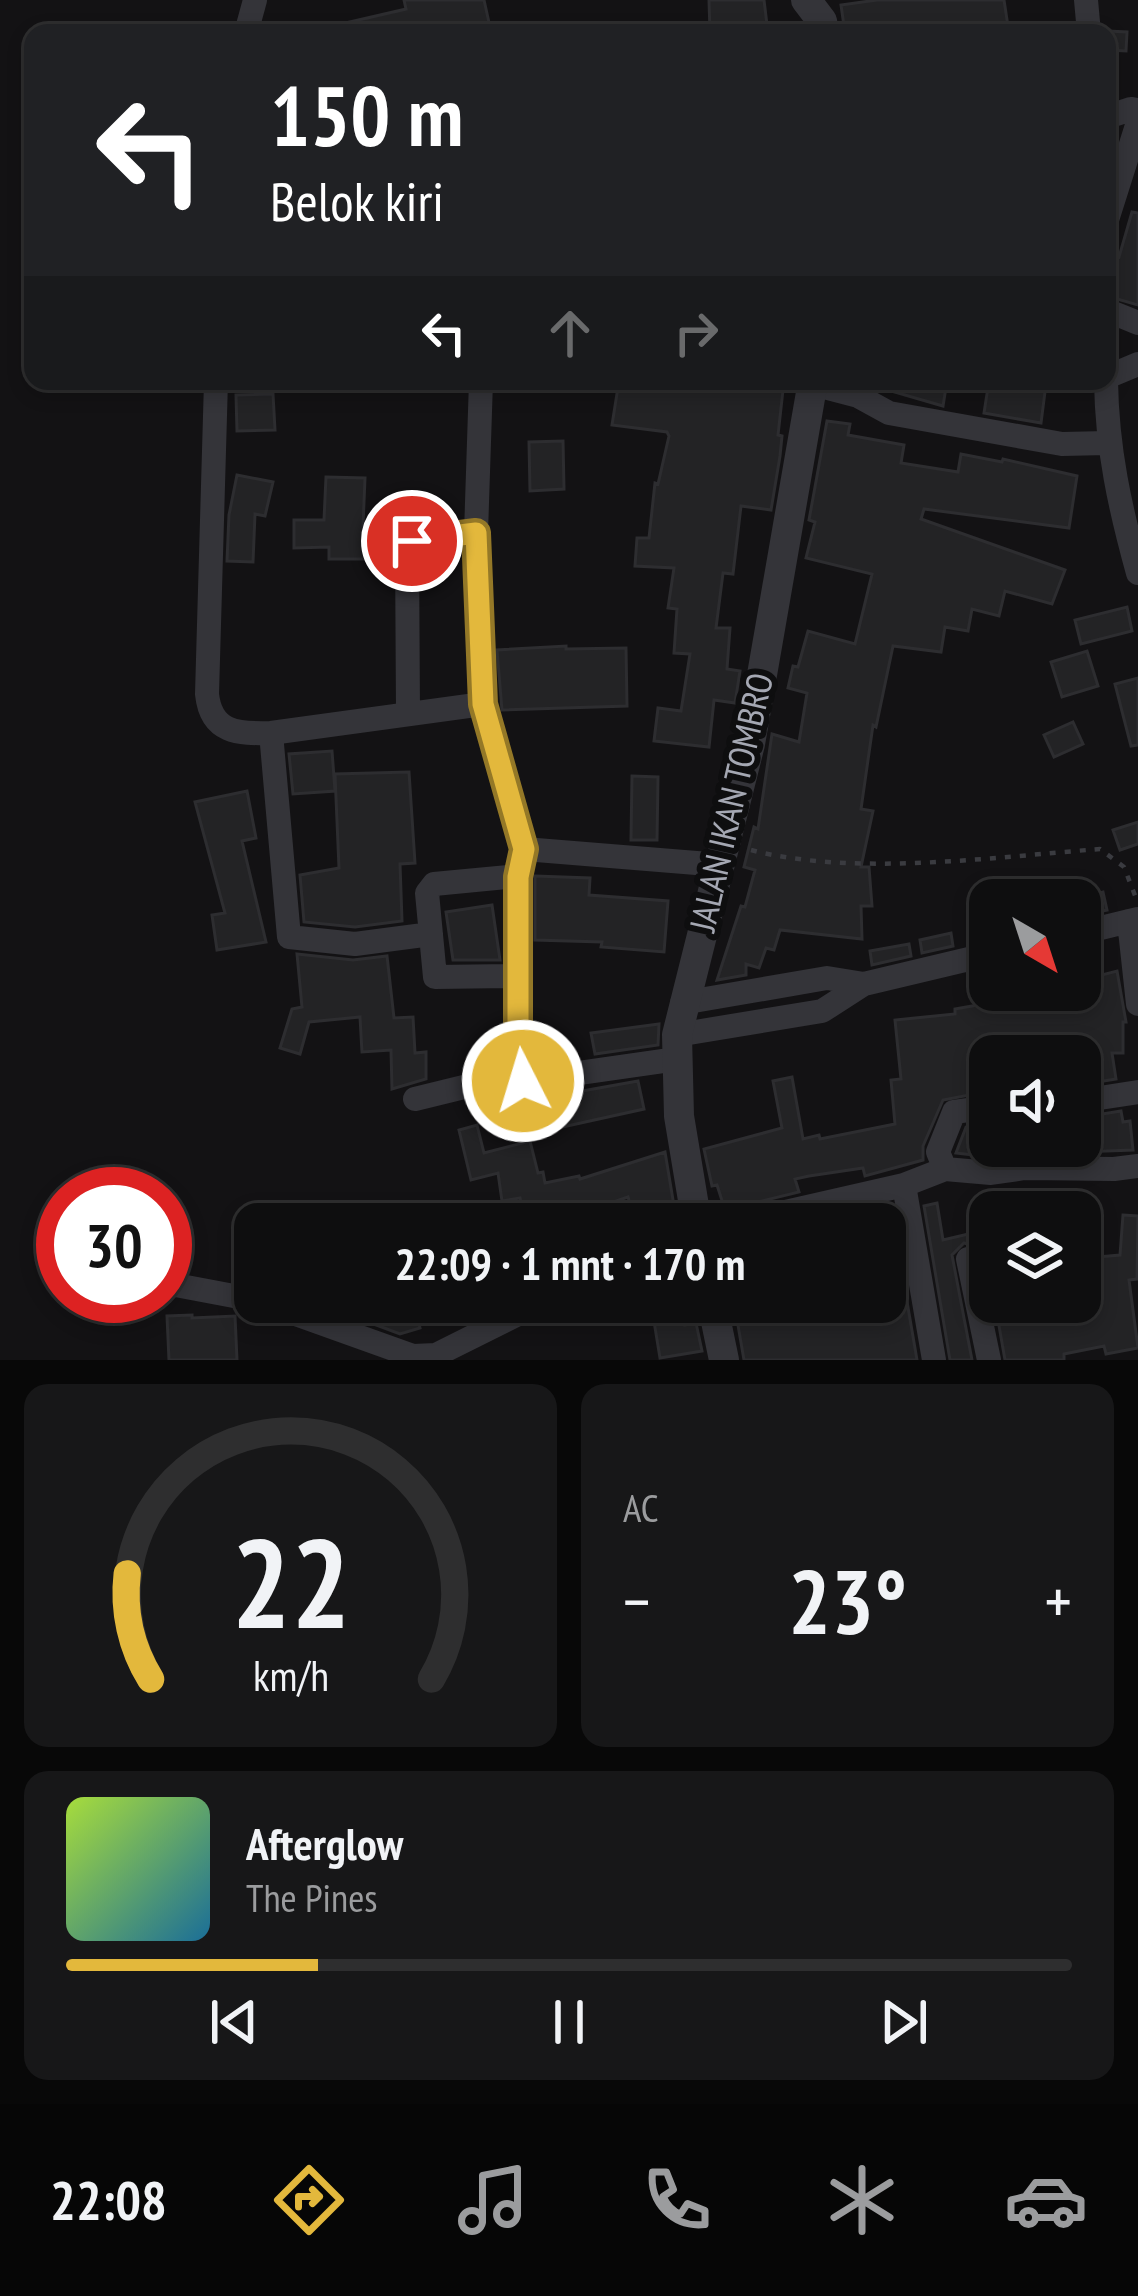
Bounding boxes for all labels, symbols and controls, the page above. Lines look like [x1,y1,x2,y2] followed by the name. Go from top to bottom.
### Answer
[270,60,463,169] text: 150 m
[72,72,228,228] icon: left
[270,166,444,236] text: Belok kiri
[411,300,477,366] icon: left
[537,300,603,366] icon: ahead
[663,300,729,366] icon: right
[361,490,463,592] pin
[379,508,445,574] icon: arrive
[678,668,783,937] street label: JALAN IKAN TOMBRO
[969,879,1101,1011] north arrow
[969,879,1101,1323] map controls
[460,1018,586,1144] position arrow
[969,1035,1101,1167] button: sound
[36,1167,192,1323] speed limit sign: 30
[969,1191,1101,1323] button: layers
[395,1234,745,1292] text: 22:09 · 1 mnt · 170 m
[623,1482,659,1533] text: AC
[231,1501,350,1662] text: 22
[788,1542,907,1659] text: 23°
[623,1558,650,1643] text: −
[1045,1558,1072,1643] text: +
[252,1646,329,1702] text: km/h
[246,1814,403,1872] text: Afterglow
[246,1872,377,1923] text: The Pines
[201,1989,267,2055] icon: previous
[536,1989,602,2055] icon: pause
[871,1989,937,2055] icon: next
[267,2158,351,2242] icon: directions
[451,2158,535,2242] icon: music
[635,2158,719,2242] icon: phone
[820,2158,904,2242] icon: climate
[1004,2158,1088,2242] icon: car
[50,2165,167,2235] text: 22:08

